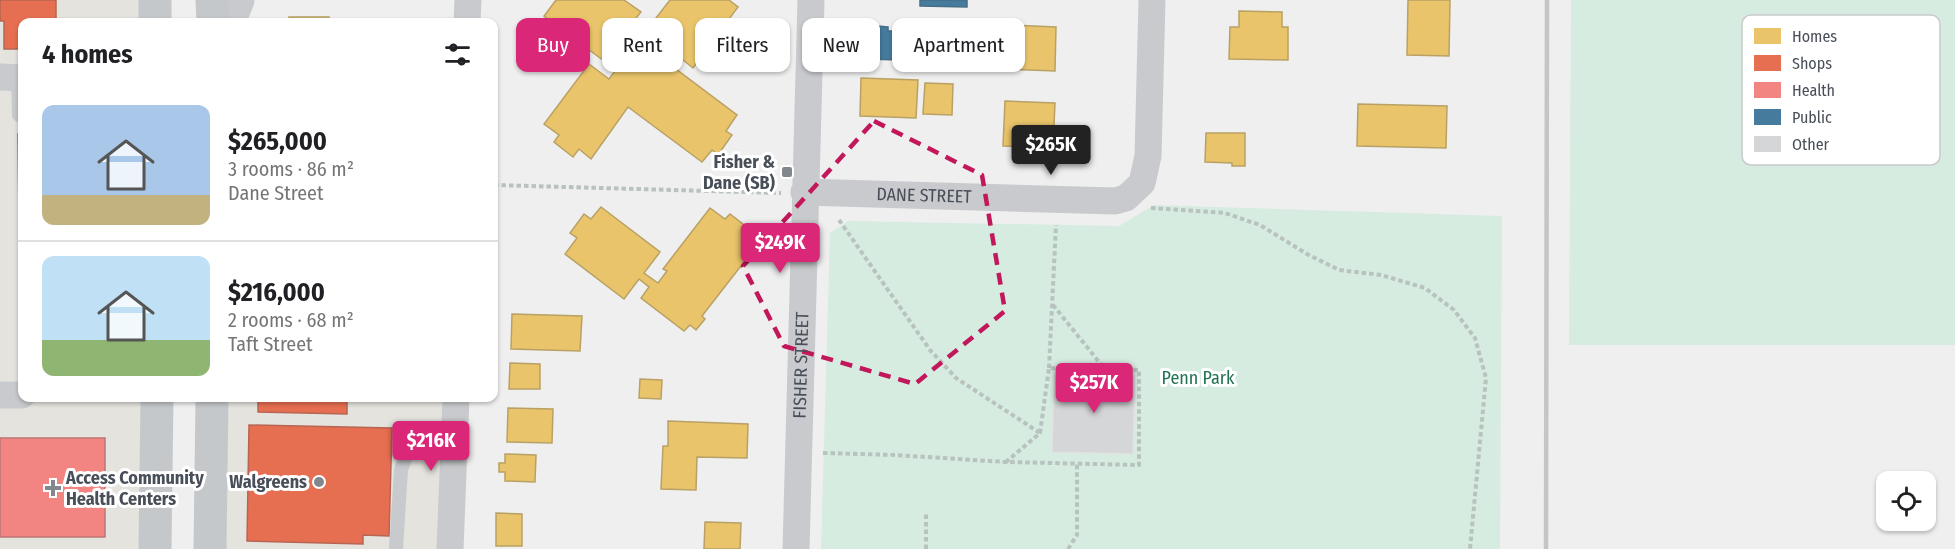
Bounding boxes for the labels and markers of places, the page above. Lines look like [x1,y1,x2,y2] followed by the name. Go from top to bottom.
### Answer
[1009,125,1093,176] pin: $265K
[703,151,776,194] place label: Fisher & Dane (SB)
[780,165,794,179] marker: Fisher & Dane (SB)
[738,223,822,274] pin: $249K
[1052,363,1136,414] pin: $257K
[389,421,473,472] pin: $216K
[65,467,204,510] place label: Access Community Health Centers
[229,471,307,493] place label: Walgreens
[312,475,326,489] marker: Walgreens
[44,479,62,497] marker: Access Community Health Centers

